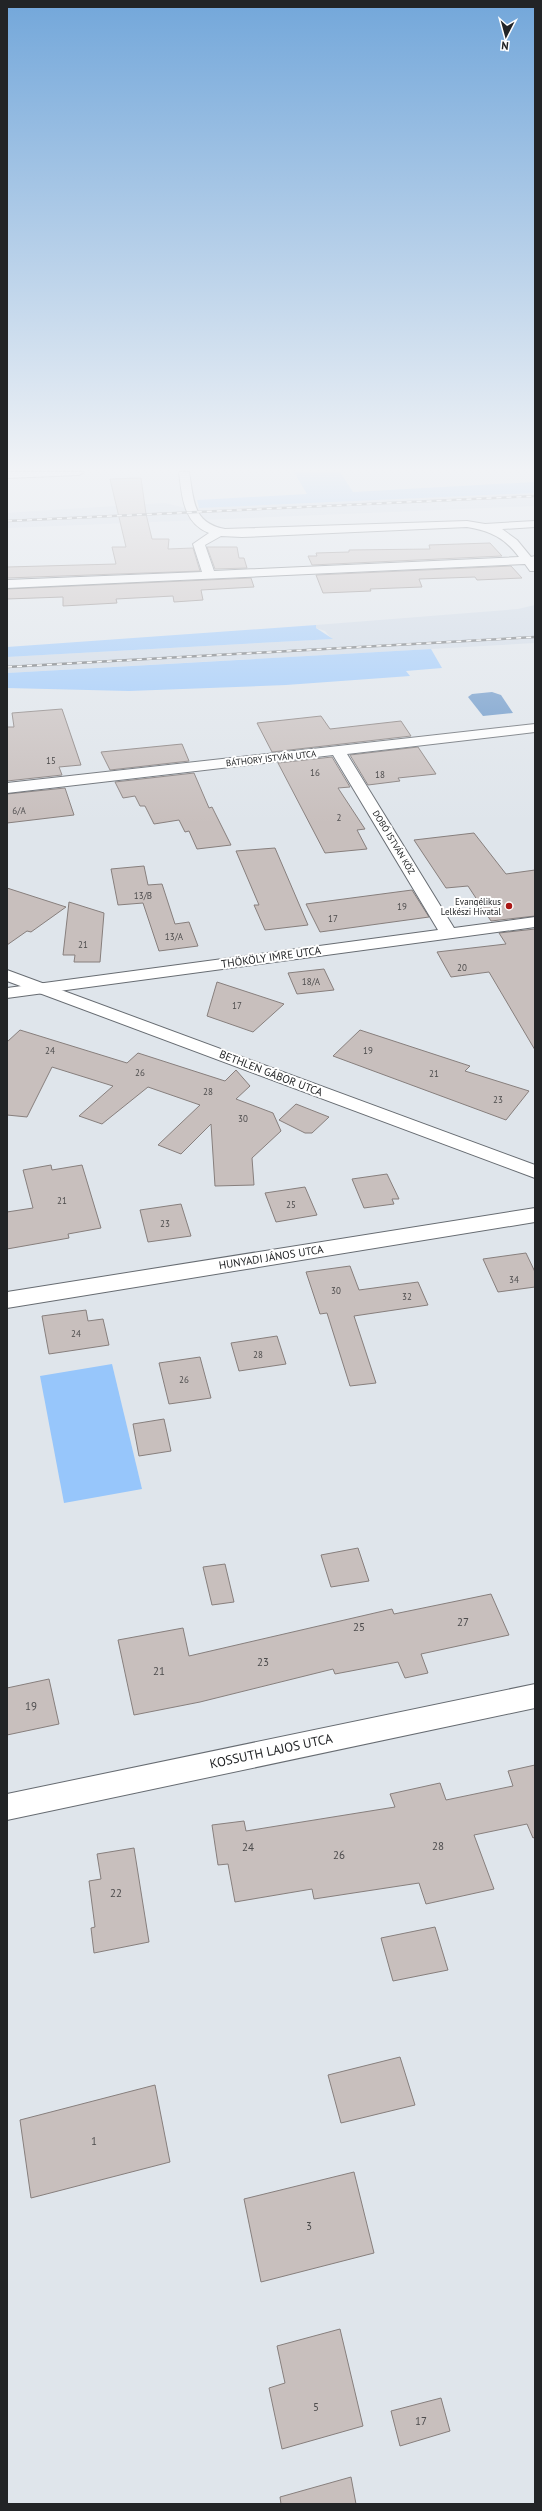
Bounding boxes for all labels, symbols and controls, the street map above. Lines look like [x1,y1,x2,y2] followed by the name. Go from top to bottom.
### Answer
[486,16,526,56] north arrow
[501,39,509,53] text: N
[225,748,317,768] street label: BÁTHORY ISTVÁN UTCA
[46,755,56,766] house number: 15
[310,767,320,778] house number: 16
[375,769,385,780] house number: 18
[12,805,26,816] house number: 6/A
[371,808,417,876] street label: DOBÓ ISTVÁN KÖZ
[337,812,342,823] house number: 2
[134,890,152,901] house number: 13/B
[441,896,501,917] place label: Evangélikus Lelkészi Hivatal
[397,901,407,912] house number: 19
[504,901,514,911] marker: Evangélikus Lelkészi Hivatal
[328,913,338,924] house number: 17
[165,931,184,942] house number: 13/A
[78,939,88,950] house number: 21
[220,943,322,971] street label: THÖKÖLY IMRE UTCA
[457,962,467,973] house number: 20
[302,976,321,987] house number: 18/A
[232,1000,242,1011] house number: 17
[45,1045,55,1056] house number: 24
[363,1045,373,1056] house number: 19
[217,1047,325,1099] street label: BETHLEN GÁBOR UTCA
[135,1067,145,1078] house number: 26
[429,1068,439,1079] house number: 21
[203,1086,213,1097] house number: 28
[493,1094,503,1105] house number: 23
[238,1113,248,1124] house number: 30
[57,1195,67,1206] house number: 21
[286,1199,296,1210] house number: 25
[160,1218,170,1229] house number: 23
[218,1242,325,1272] street label: HUNYADI JÁNOS UTCA
[509,1274,519,1285] house number: 34
[331,1285,341,1296] house number: 30
[402,1291,412,1302] house number: 32
[71,1328,81,1339] house number: 24
[253,1349,263,1360] house number: 28
[179,1374,189,1385] house number: 26
[457,1615,469,1629] house number: 27
[353,1620,365,1634] house number: 25
[257,1655,269,1669] house number: 23
[153,1664,165,1678] house number: 21
[25,1699,37,1713] house number: 19
[208,1730,334,1772] street label: KOSSUTH LAJOS UTCA
[432,1839,444,1853] house number: 28
[242,1840,254,1854] house number: 24
[333,1848,345,1862] house number: 26
[110,1886,122,1900] house number: 22
[91,2134,97,2148] house number: 1
[306,2219,312,2233] house number: 3
[313,2400,319,2414] house number: 5
[415,2414,427,2428] house number: 17

